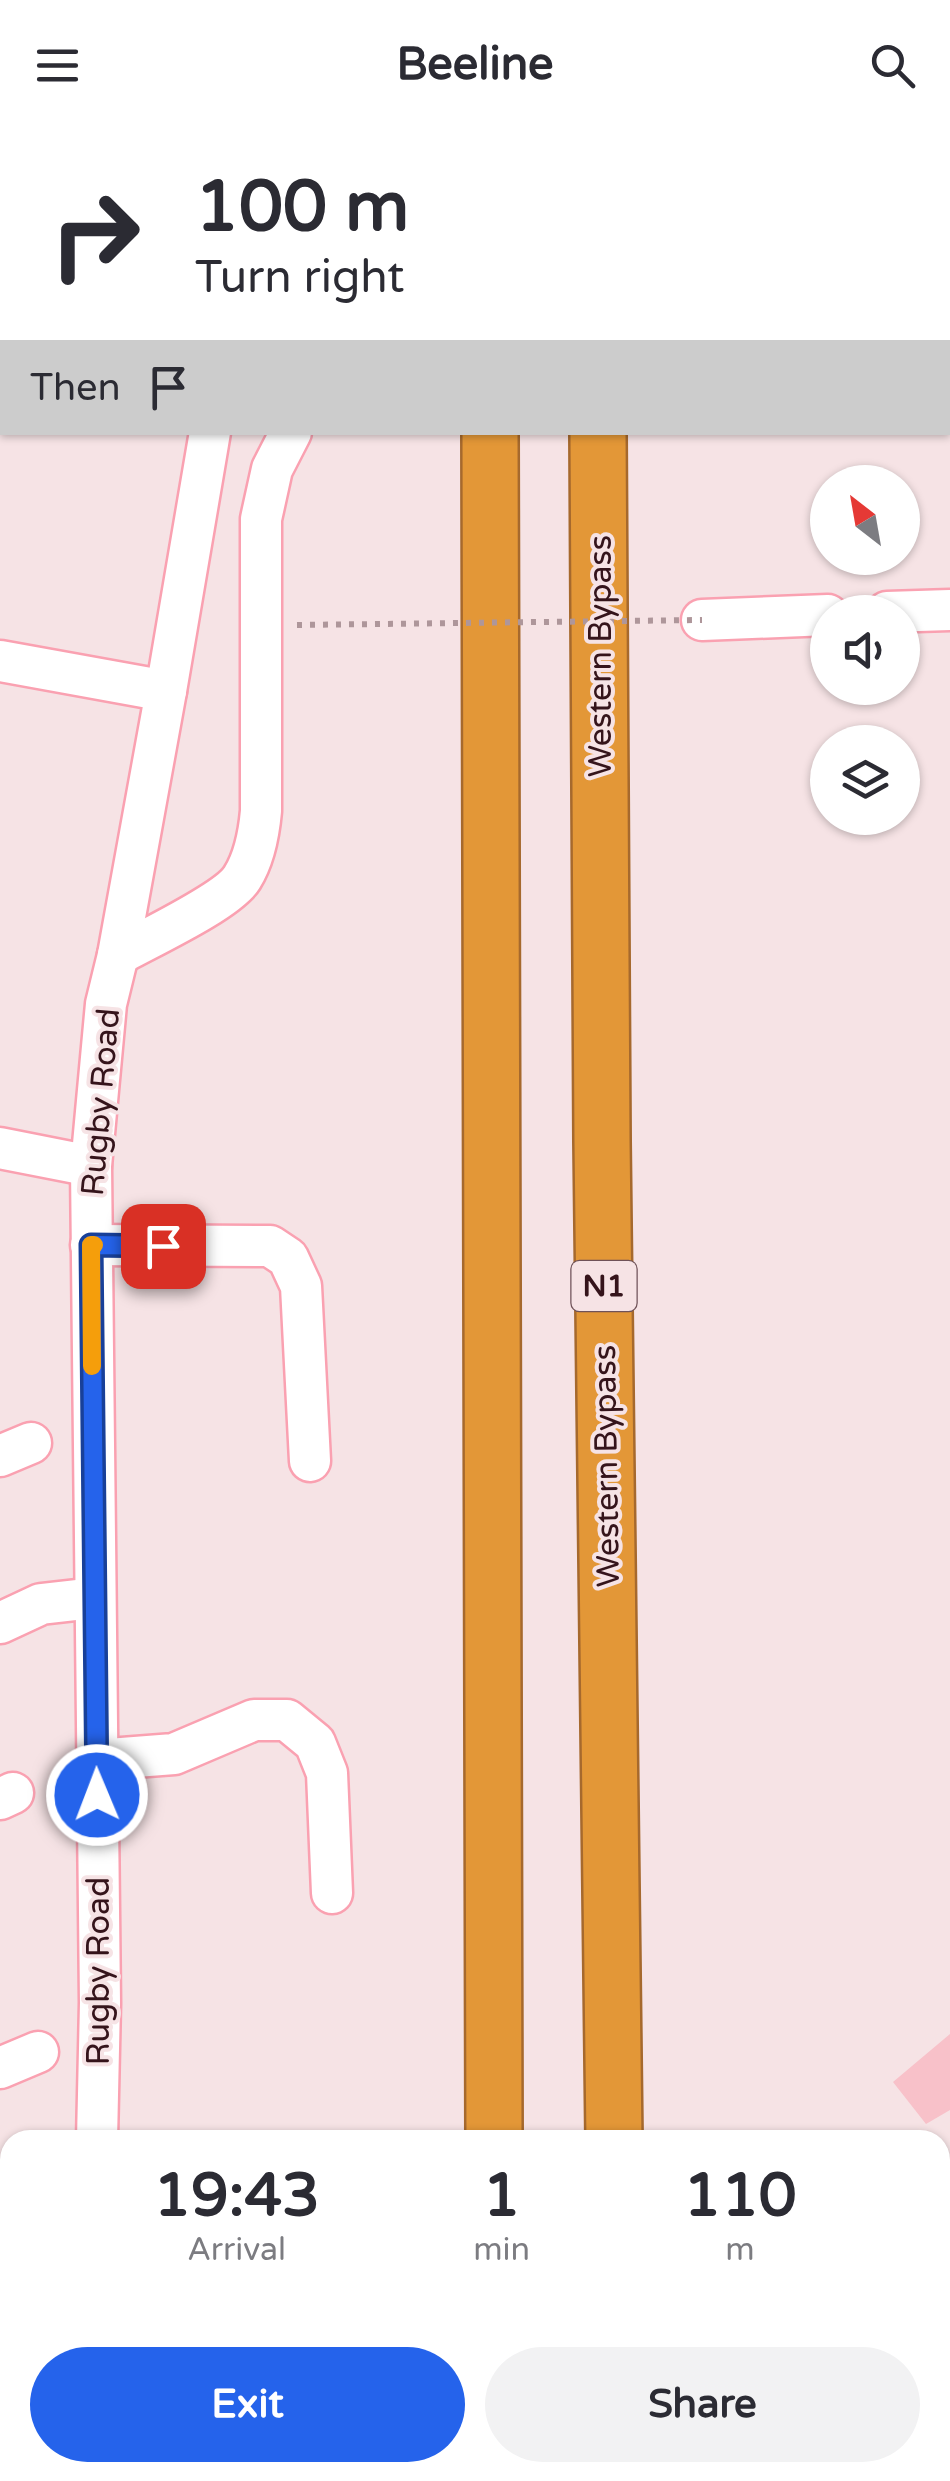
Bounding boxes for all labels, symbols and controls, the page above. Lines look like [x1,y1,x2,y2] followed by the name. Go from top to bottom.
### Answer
[30,38,85,93] icon: menu
[396,38,554,92] text: Beeline
[865,38,920,93] icon: search
[195,166,409,250] text: 100 m
[30,170,160,300] icon: right
[195,251,404,305] text: Turn right
[141,360,196,415] icon: arrive
[30,365,121,411] text: Then
[810,465,920,575] north arrow
[810,465,920,835] map controls
[582,535,620,777] street label: Western Bypass
[810,595,920,705] button: sound
[810,725,920,835] button: layers
[74,1007,128,1198] street label: Rugby Road
[121,1204,206,1289] pin
[136,1219,191,1274] icon: arrive
[572,1261,636,1311] road number: N1
[586,1345,628,1587] street label: Western Bypass
[45,1743,149,1847] position arrow
[80,1877,118,2065] street label: Rugby Road
[153,2160,320,2232] text: 19:43
[483,2160,520,2232] text: 1
[683,2160,797,2232] text: 110
[187,2231,286,2269] text: Arrival
[473,2231,530,2269] text: min
[725,2231,755,2269] text: m
[30,2347,465,2462] button: Exit
[485,2347,920,2462] button: Share

